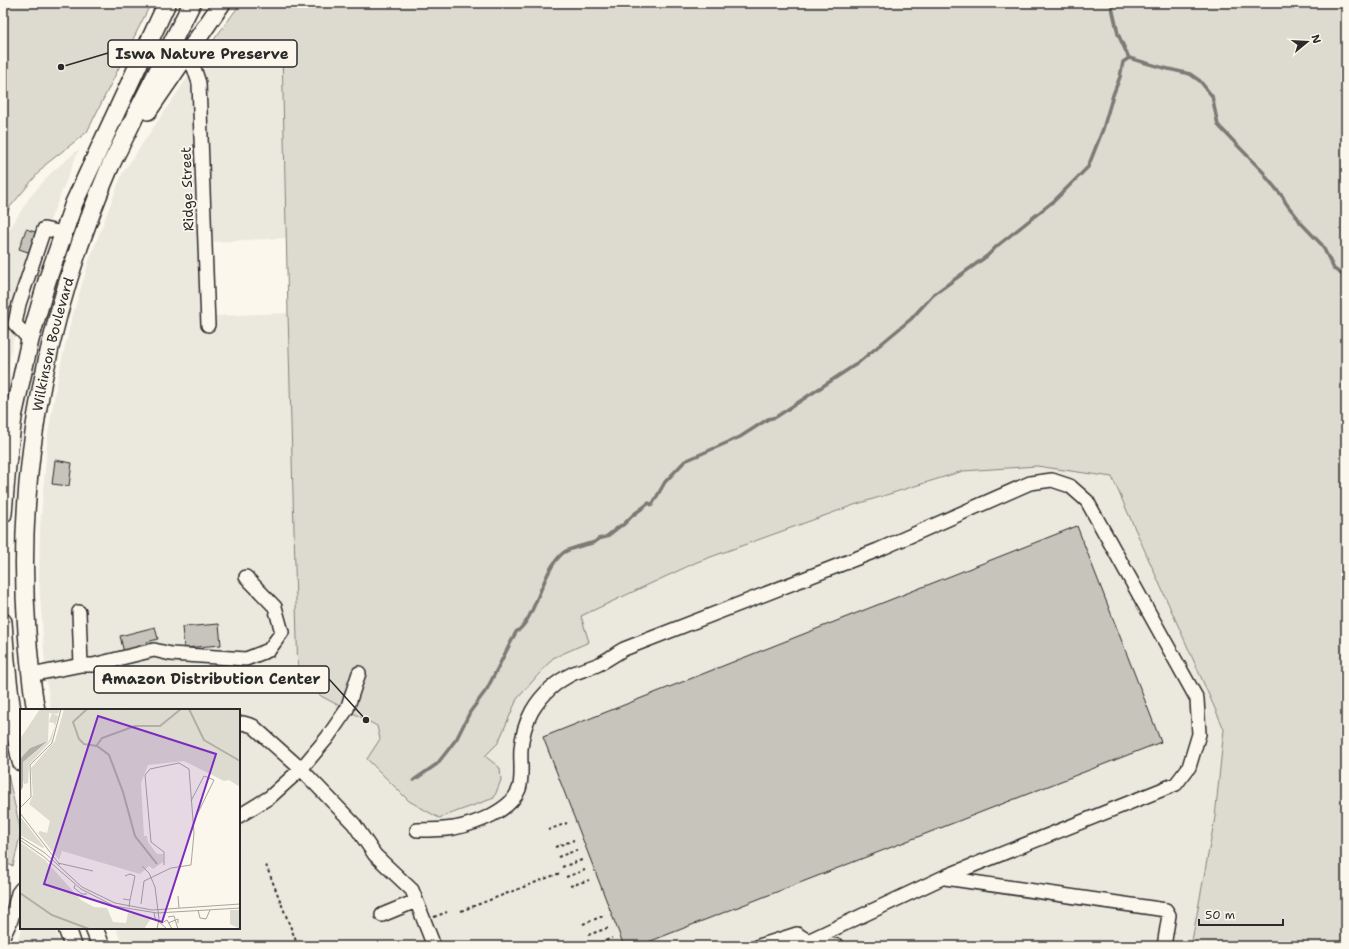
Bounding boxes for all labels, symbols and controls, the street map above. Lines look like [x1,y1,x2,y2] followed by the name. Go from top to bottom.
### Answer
[1287,22,1327,62] north arrow
[1308,33,1325,46] text: N
[108,40,297,67] callout: Iswa Nature Preserve
[115,44,289,64] text: Iswa Nature Preserve
[177,146,197,232] street label: Ridge Street
[28,275,78,413] street label: Wilkinson Boulevard
[94,666,329,693] callout: Amazon Distribution Center
[102,669,320,689] text: Amazon Distribution Center
[20,709,240,929] inset map
[1199,901,1283,927] scale bar
[1205,907,1235,923] text: 50 m

